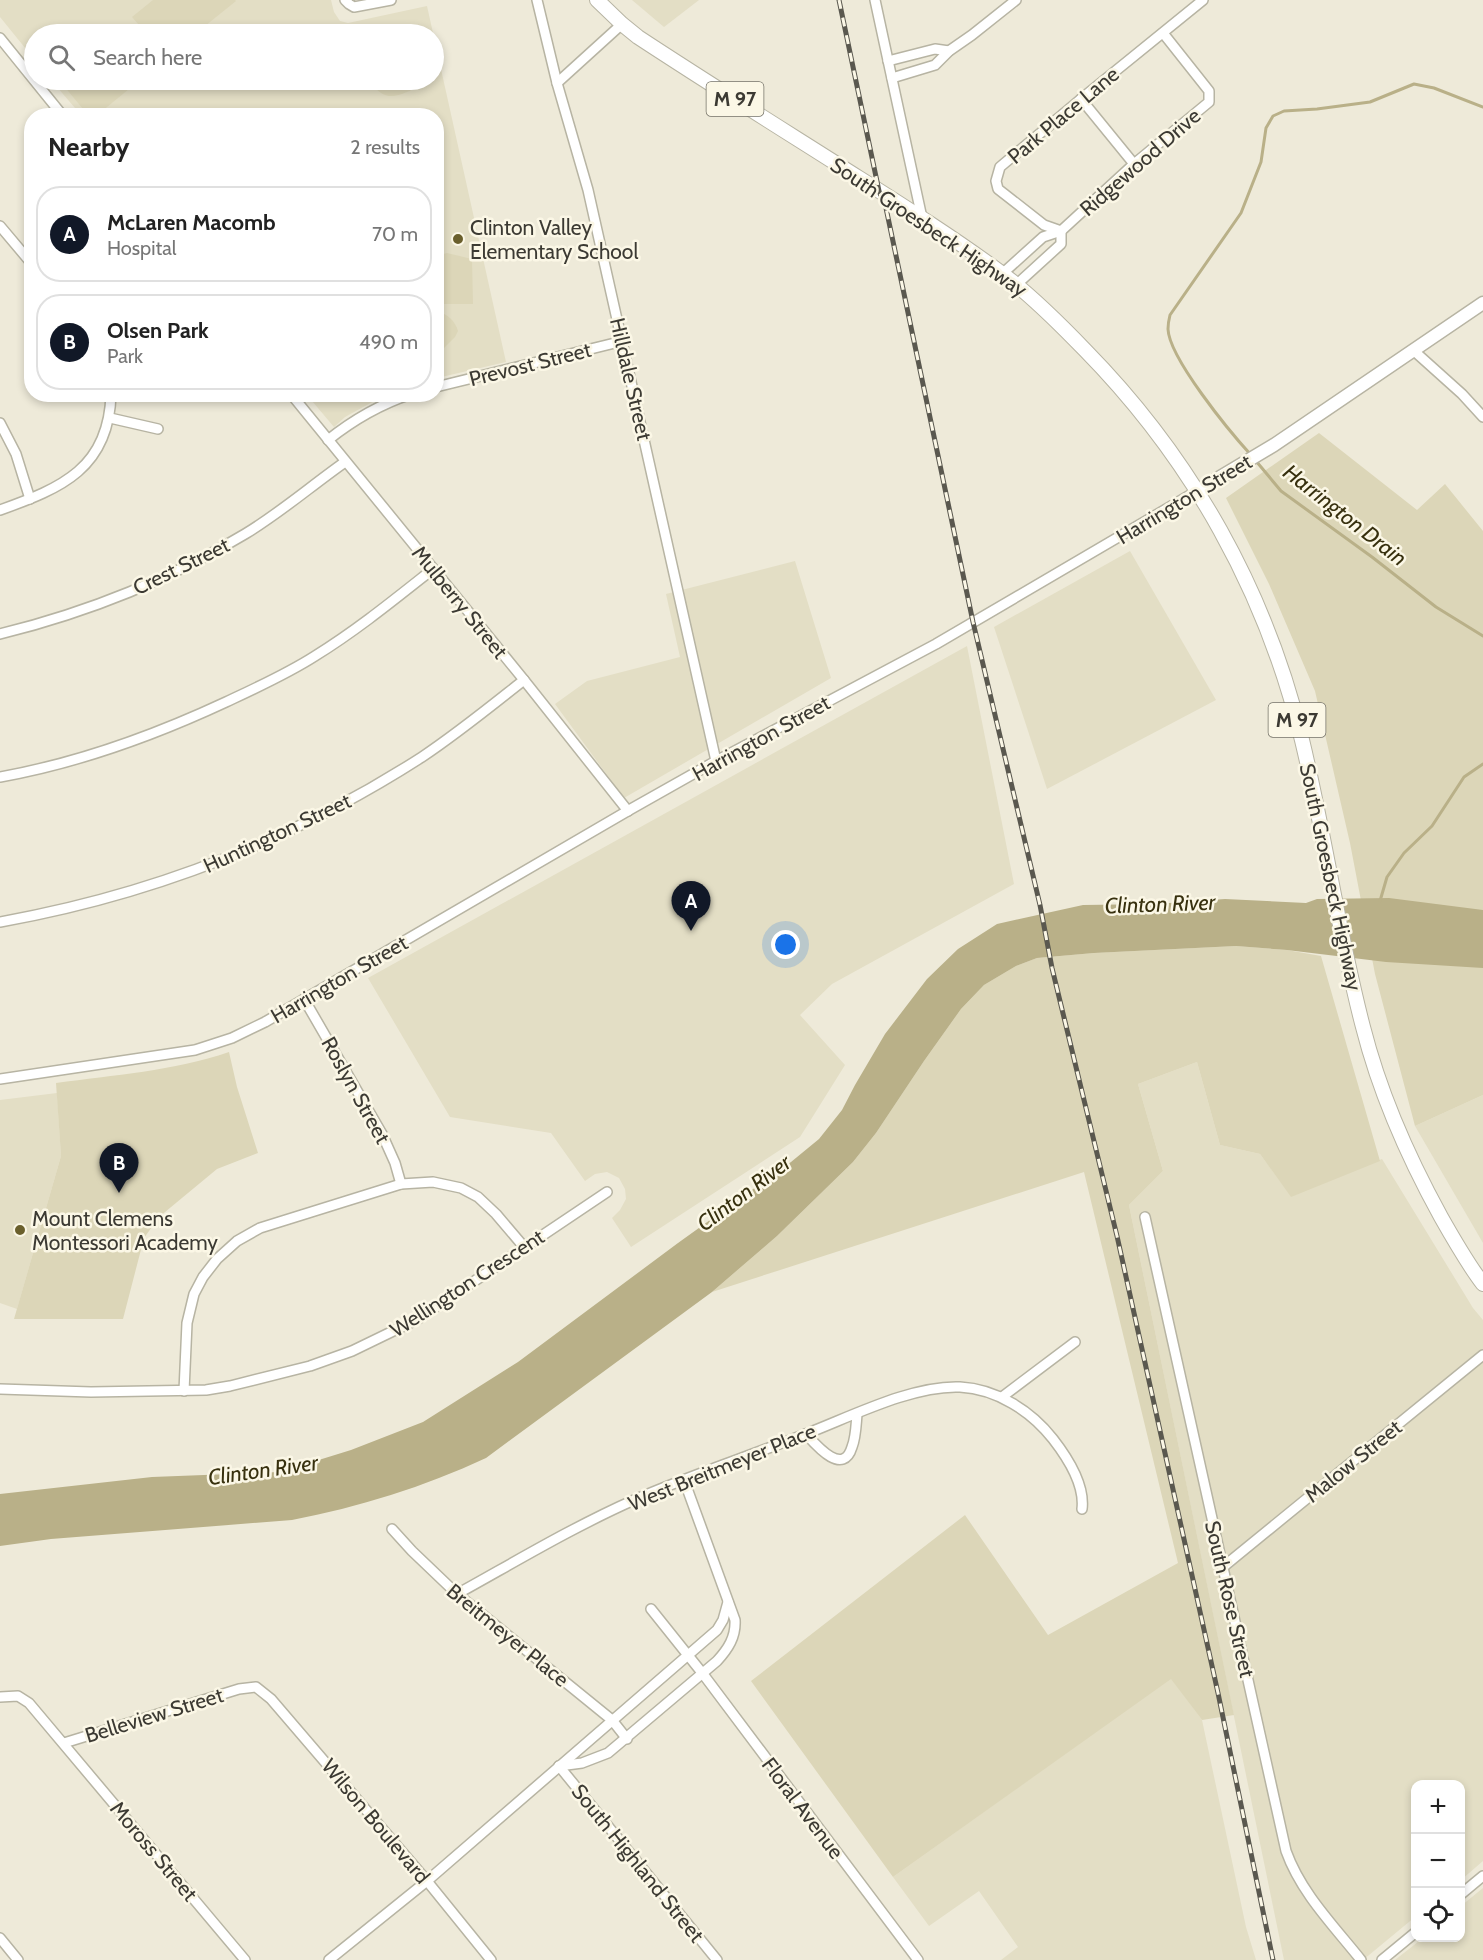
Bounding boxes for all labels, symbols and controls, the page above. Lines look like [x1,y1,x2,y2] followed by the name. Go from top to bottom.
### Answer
[24,24,444,90] search box
[45,41,78,74] icon: search
[93,44,202,71] text: Search here
[1002,61,1124,169] street label: Park Place Lane
[706,82,764,116] road number: M 97
[1075,103,1206,221] street label: Ridgewood Drive
[48,131,129,163] text: Nearby
[350,135,420,159] text: 2 results
[826,152,1032,302] street label: South Groesbeck Highway
[107,209,276,236] text: McLaren Macomb
[470,215,638,264] place label: Clinton Valley Elementary School
[63,222,76,246] text: A
[372,222,418,246] text: 70 m
[451,232,465,246] marker: Clinton Valley Elementary School
[107,236,177,260] text: Hospital
[605,315,657,443] street label: Hilldale Street
[107,317,209,344] text: Olsen Park
[63,330,76,354] text: B
[359,330,418,354] text: 490 m
[466,337,594,391] street label: Prevost Street
[107,344,143,368] text: Park
[1112,449,1256,549] street label: Harrington Street
[1278,458,1412,572] water label: Harrington Drain
[129,532,233,600] street label: Crest Street
[407,541,513,663] street label: Mulberry Street
[688,690,834,786] street label: Harrington Street
[1268,703,1326,737] road number: M 97
[1295,761,1367,993] street label: South Groesbeck Highway
[199,788,355,878] street label: Huntington Street
[672,882,710,931] pin: A
[1104,889,1217,919] water label: Clinton River
[266,930,412,1028] street label: Harrington Street
[771,930,800,959] your location
[316,1032,396,1148] street label: Roslyn Street
[100,1144,138,1193] pin: B
[692,1148,797,1237] water label: Clinton River
[32,1206,218,1255] place label: Mount Clemens Montessori Academy
[13,1223,27,1237] marker: Mount Clemens Montessori Academy
[385,1224,549,1342] street label: Wellington Crescent
[1300,1414,1406,1508] street label: Malow Street
[625,1418,820,1516] street label: West Breitmeyer Place
[206,1449,321,1491] water label: Clinton River
[1200,1518,1260,1680] street label: South Rose Street
[442,1578,574,1692] street label: Breitmeyer Place
[82,1682,226,1748] street label: Belleview Street
[757,1752,849,1864] street label: Floral Avenue
[317,1754,435,1888] street label: Wilson Boulevard
[567,1779,709,1947] street label: South Highland Street
[1411,1780,1465,1942] map controls
[1411,1780,1465,1834] button: +
[105,1796,203,1906] street label: Moross Street
[1411,1834,1465,1888] button: −
[1411,1888,1465,1942] button: locate

